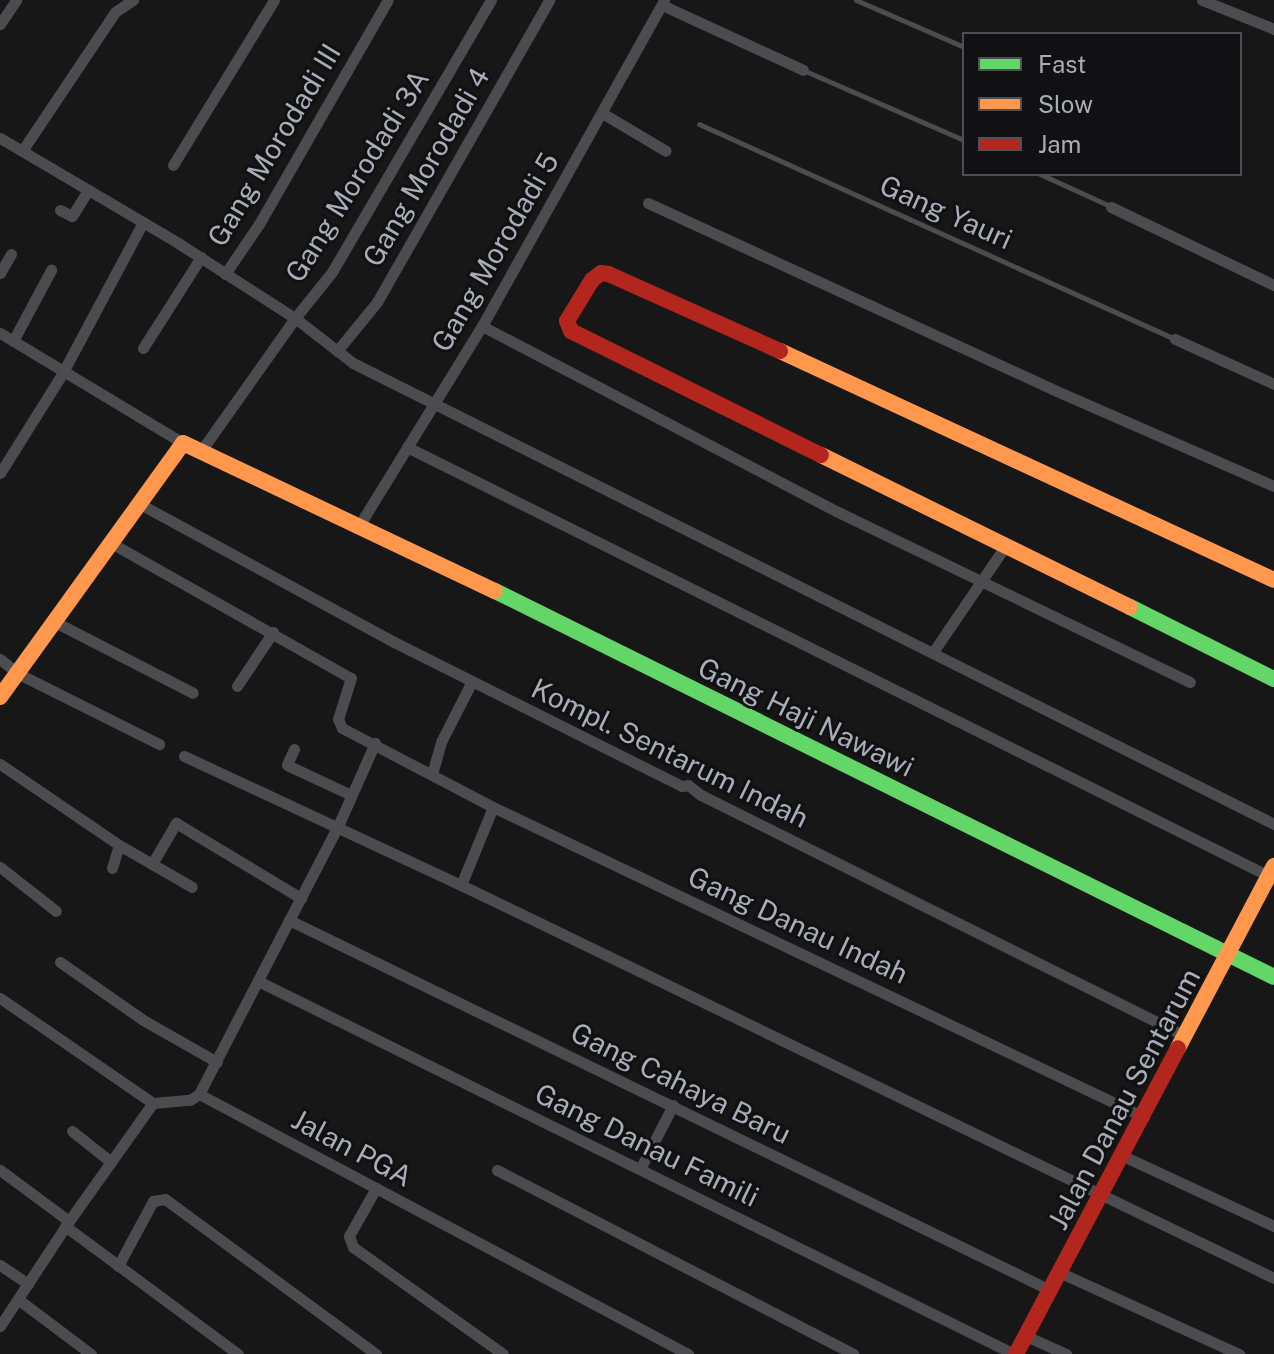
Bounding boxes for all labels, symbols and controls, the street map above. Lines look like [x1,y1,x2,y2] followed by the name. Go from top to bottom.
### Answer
[962,32,1242,176] legend
[200,38,348,252] street label: Gang Morodadi III
[1038,50,1086,78] text: Fast
[356,62,496,272] street label: Gang Morodadi 4
[278,64,436,288] street label: Gang Morodadi 3A
[1038,90,1093,118] text: Slow
[1038,130,1081,158] text: Jam
[424,147,566,357] street label: Gang Morodadi 5
[875,168,1017,256] street label: Gang Yauri
[693,650,919,784] street label: Gang Haji Nawawi
[526,671,814,835] street label: Kompl. Sentarum Indah
[683,859,913,991] street label: Gang Danau Indah
[1041,963,1207,1235] street label: Jalan Danau Sentarum
[566,1015,796,1151] street label: Gang Cahaya Baru
[530,1076,764,1214] street label: Gang Danau Famili
[286,1102,418,1194] street label: Jalan PGA

